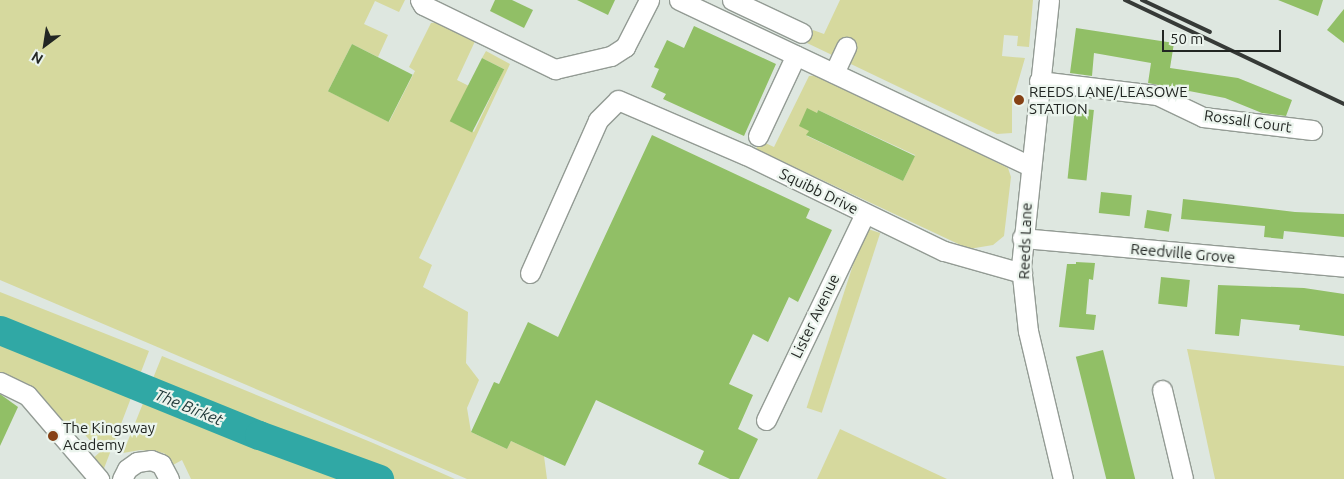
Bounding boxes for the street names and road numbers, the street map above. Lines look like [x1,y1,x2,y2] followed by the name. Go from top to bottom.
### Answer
[1203,106,1293,136] street label: Rossall Court
[777,164,861,218] street label: Squibb Drive
[1015,202,1035,280] street label: Reeds Lane
[1130,239,1236,267] street label: Reedville Grove
[787,271,843,361] street label: Lister Avenue

